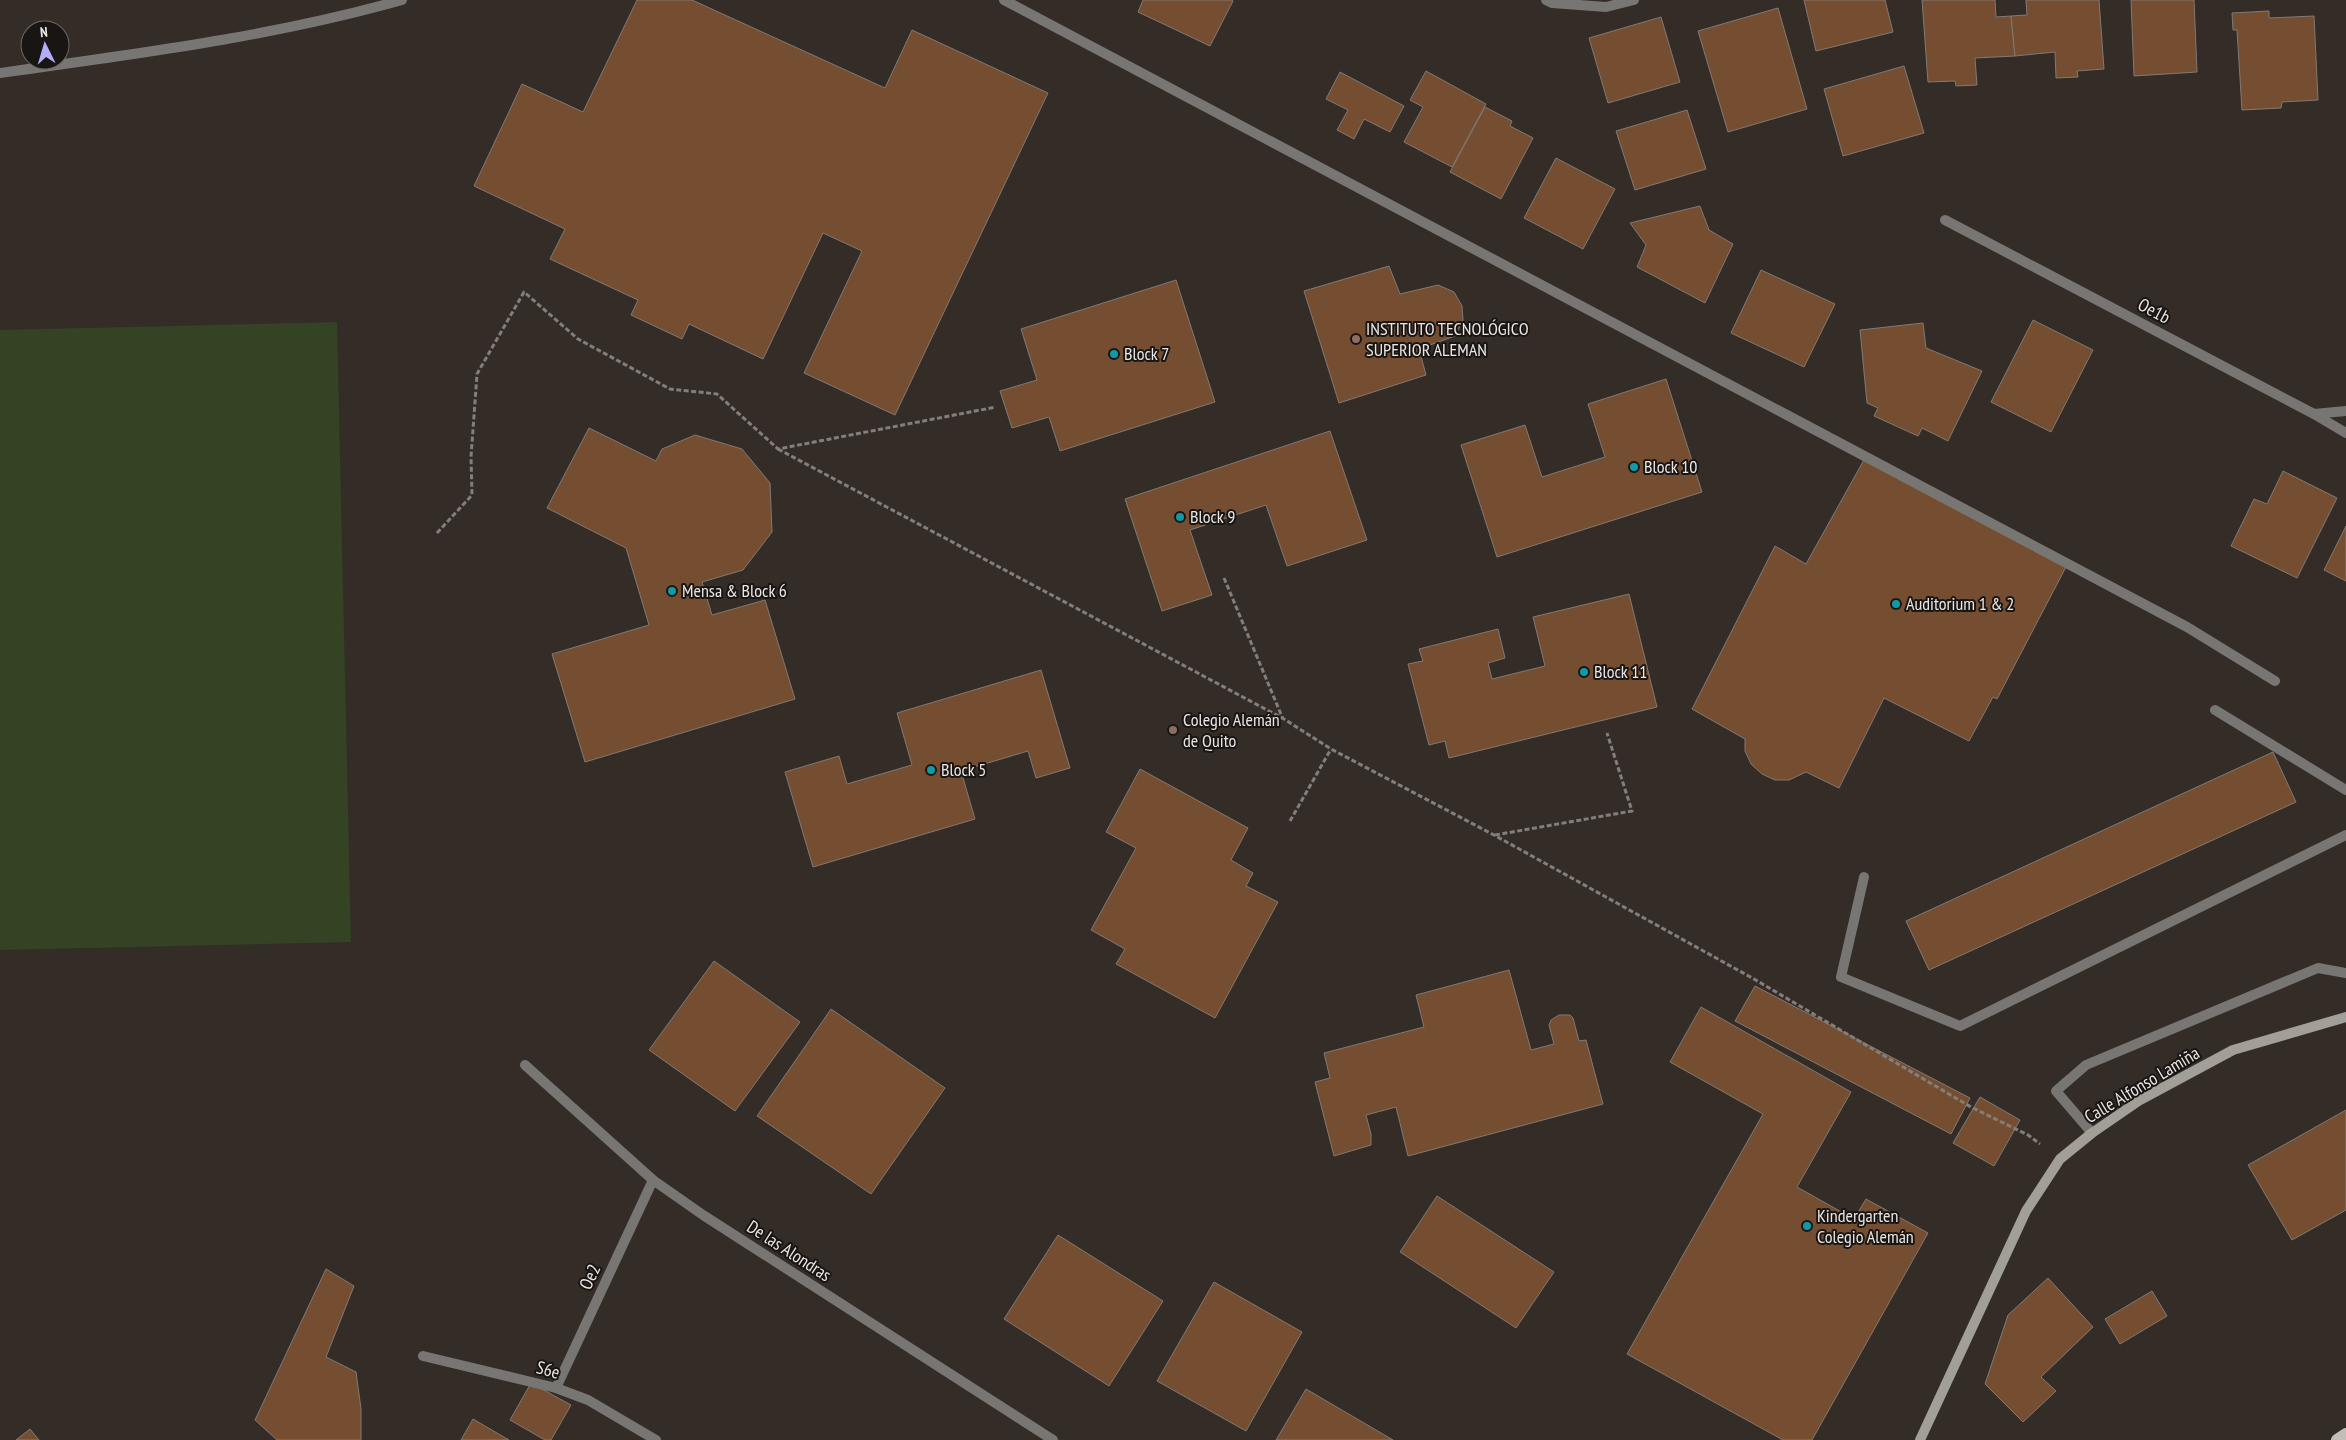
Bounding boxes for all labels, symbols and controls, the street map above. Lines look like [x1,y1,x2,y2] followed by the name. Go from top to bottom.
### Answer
[20,20,70,70] north arrow
[39,23,48,41] text: N
[2134,293,2174,329] street label: Oe1b
[1366,317,1529,361] place label: INSTITUTO TECNOLÓGICO SUPERIOR ALEMAN
[1350,333,1362,345] marker: INSTITUTO TECNOLÓGICO SUPERIOR ALEMAN
[1124,342,1169,365] place label: Block 7
[1108,348,1120,360] marker: Block 7
[1644,455,1697,478] place label: Block 10
[1628,461,1640,473] marker: Block 10
[1190,505,1235,528] place label: Block 9
[1174,511,1186,523] marker: Block 9
[682,579,787,602] place label: Mensa & Block 6
[666,585,678,597] marker: Mensa & Block 6
[1906,592,2014,615] place label: Auditorium 1 & 2
[1890,598,1902,610] marker: Auditorium 1 & 2
[1594,660,1647,683] place label: Block 11
[1578,666,1590,678] marker: Block 11
[1183,708,1280,752] place label: Colegio Alemán de Quito
[1167,724,1179,736] marker: Colegio Alemán de Quito
[941,758,986,781] place label: Block 5
[925,764,937,776] marker: Block 5
[2080,1041,2203,1128] street label: Calle Alfonso Lamiña
[1817,1204,1914,1248] place label: Kindergarten Colegio Alemán
[743,1215,836,1286] street label: De las Alondras
[1801,1220,1813,1232] marker: Kindergarten Colegio Alemán
[574,1260,605,1293] street label: Oe2
[534,1355,562,1384] street label: S6e

